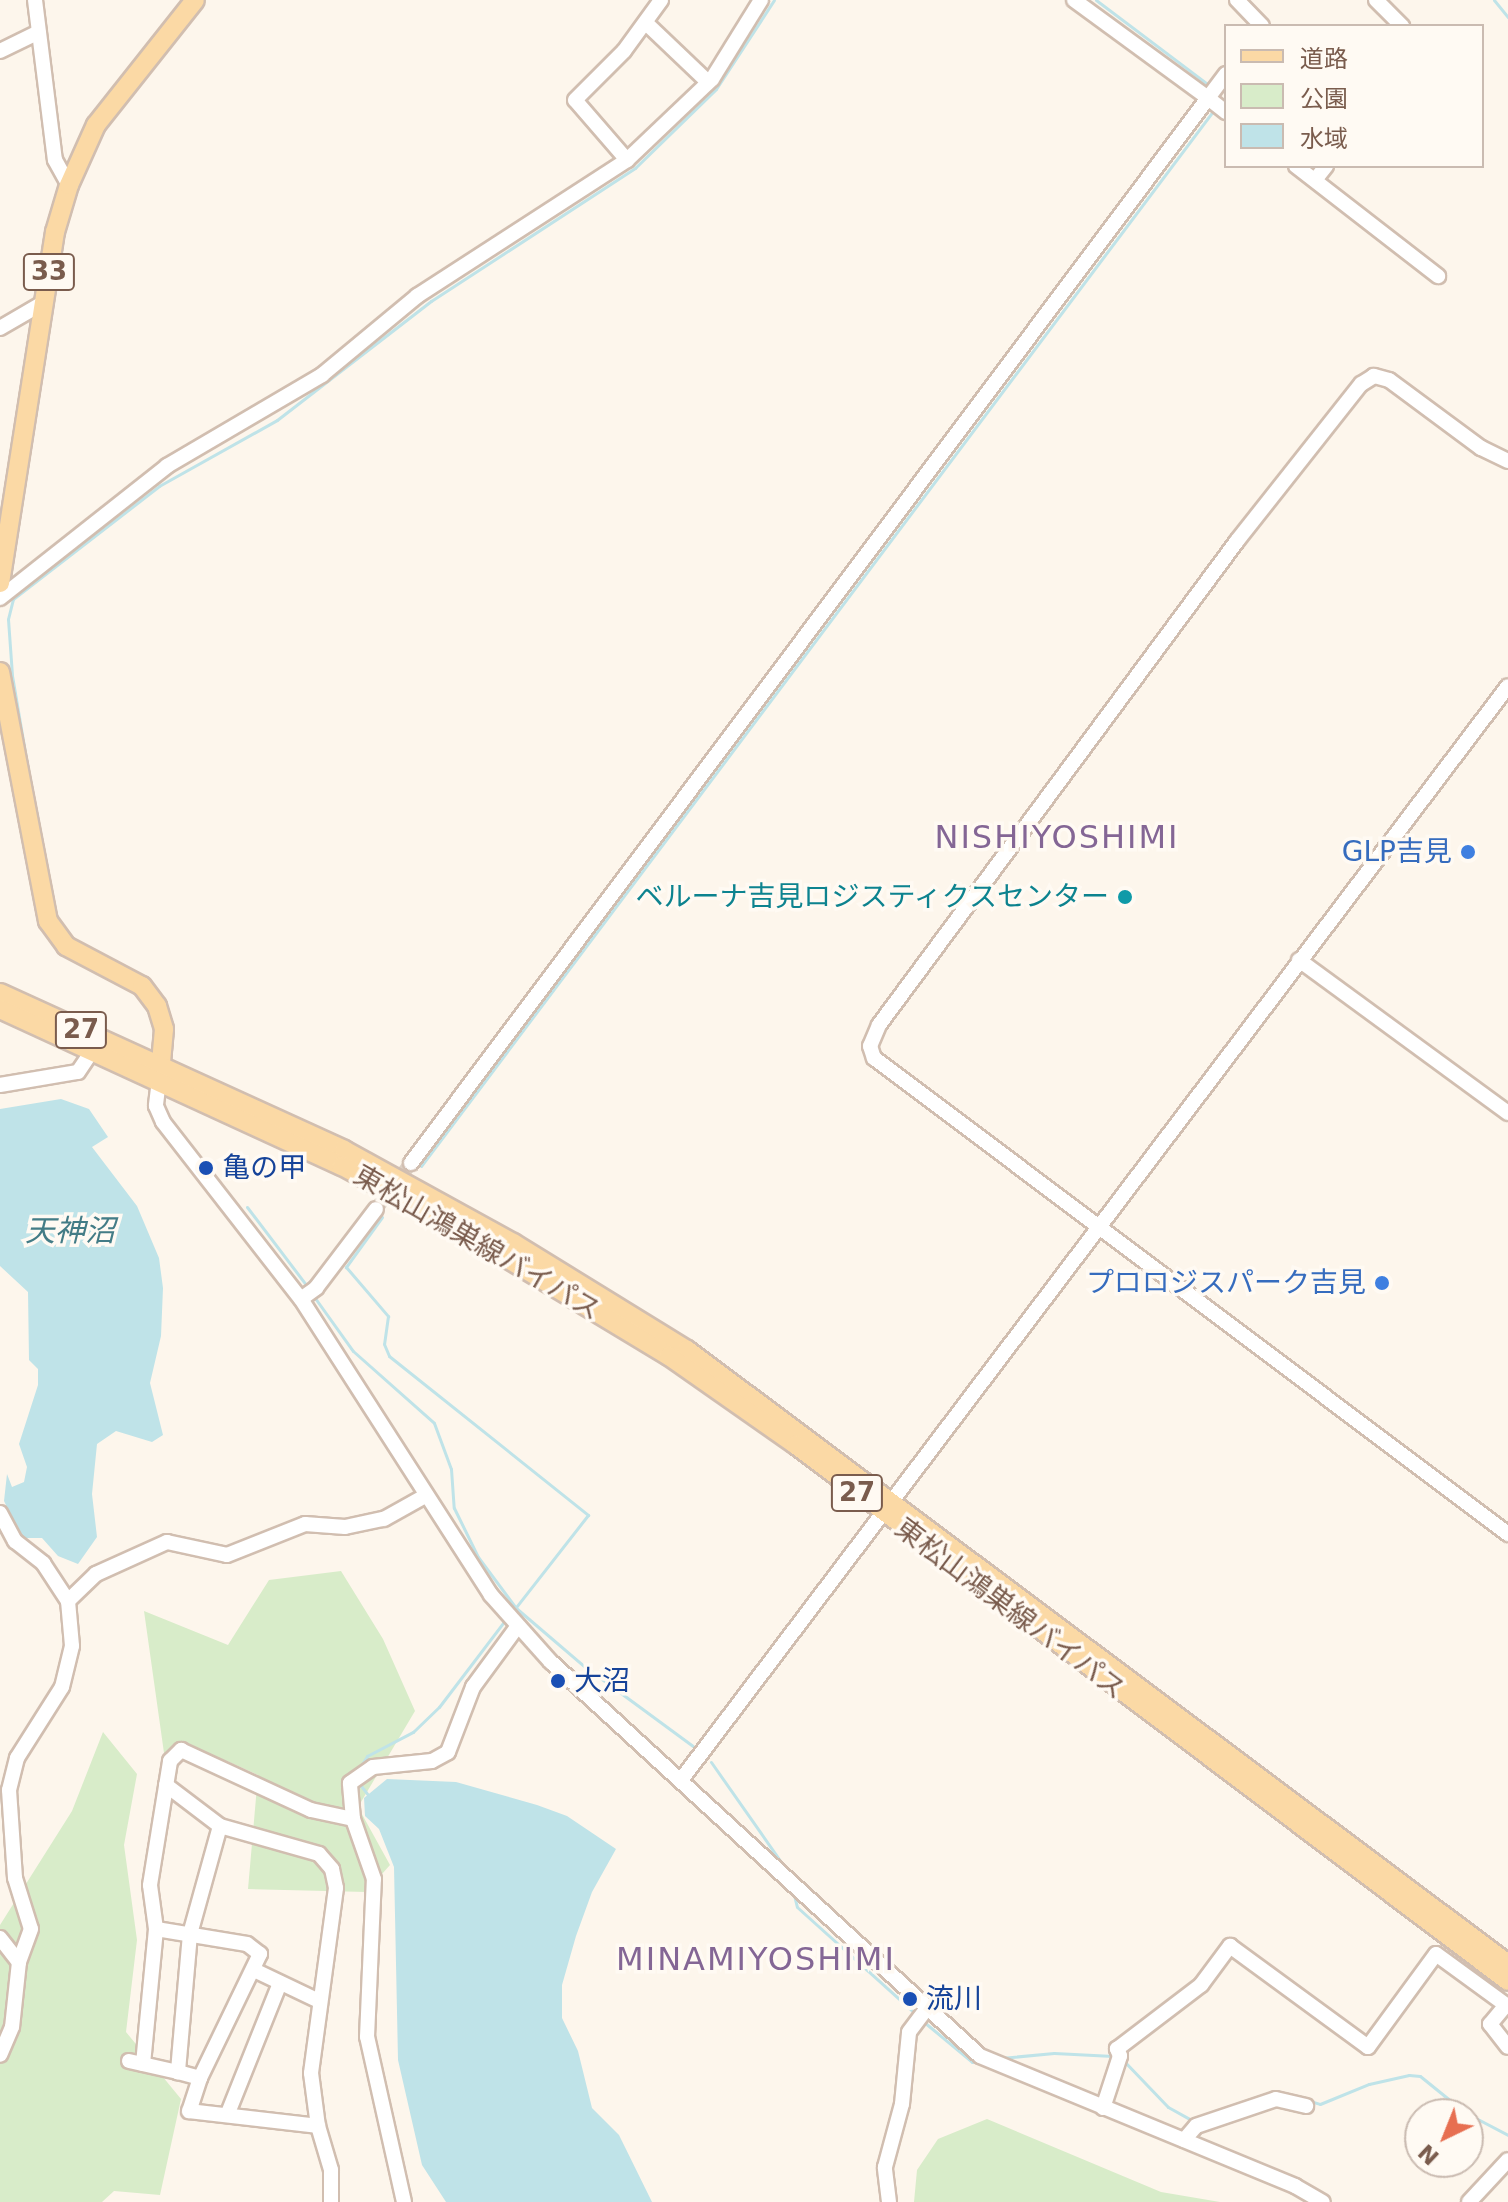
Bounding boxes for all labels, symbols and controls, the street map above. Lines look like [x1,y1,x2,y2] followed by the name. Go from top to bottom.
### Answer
[1224,24,1484,168] legend
[1300,45,1348,73] text: 道路
[1300,85,1348,113] text: 公園
[1300,125,1348,153] text: 水域
[21,250,77,294] road number: 33
[934,818,1180,856] district label: NISHIYOSHIMI
[1342,835,1452,869] place label: GLP吉見
[1459,843,1477,861] marker: GLP吉見
[633,880,1109,914] place label: ベルーナ吉見ロジスティクスセンター
[1116,888,1134,906] marker: ベルーナ吉見ロジスティクスセンター
[53,1008,109,1052] road number: 27
[222,1151,306,1185] place label: 亀の甲
[347,1158,607,1328] street label: 東松山鴻巣線バイパス
[197,1159,215,1177] marker: 亀の甲
[25,1213,115,1249] water label: 天神沼
[1086,1266,1366,1300] place label: プロロジスパーク吉見
[1373,1274,1391,1292] marker: プロロジスパーク吉見
[829,1471,885,1515] road number: 27
[888,1511,1132,1707] street label: 東松山鴻巣線バイパス
[574,1664,630,1698] place label: 大沼
[549,1672,567,1690] marker: 大沼
[616,1940,896,1978] district label: MINAMIYOSHIMI
[926,1982,982,2016] place label: 流川
[901,1990,919,2008] marker: 流川
[1404,2098,1484,2178] north arrow
[1413,2139,1444,2170] text: N

